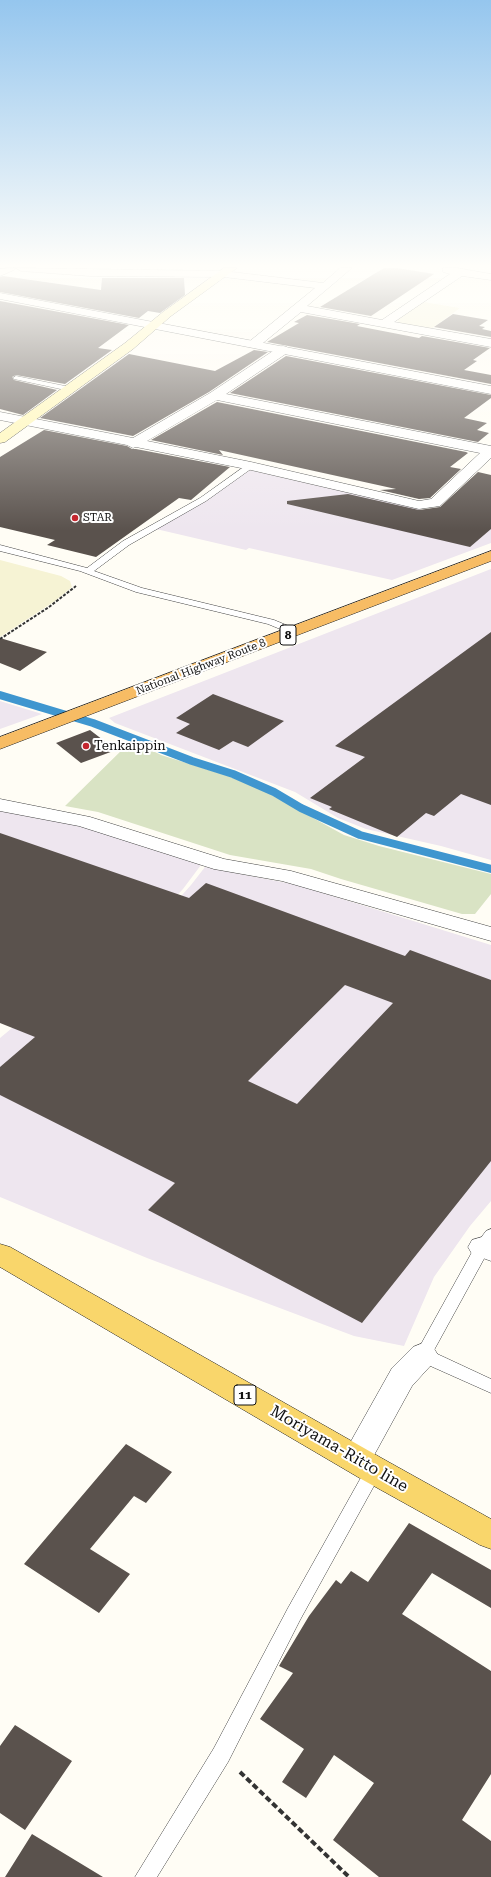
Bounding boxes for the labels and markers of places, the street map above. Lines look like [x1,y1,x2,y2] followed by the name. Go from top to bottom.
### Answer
[83,511,112,525] place label: STAR
[70,513,80,523] marker: STAR
[94,738,166,754] place label: Tenkaippin
[81,741,91,751] marker: Tenkaippin

